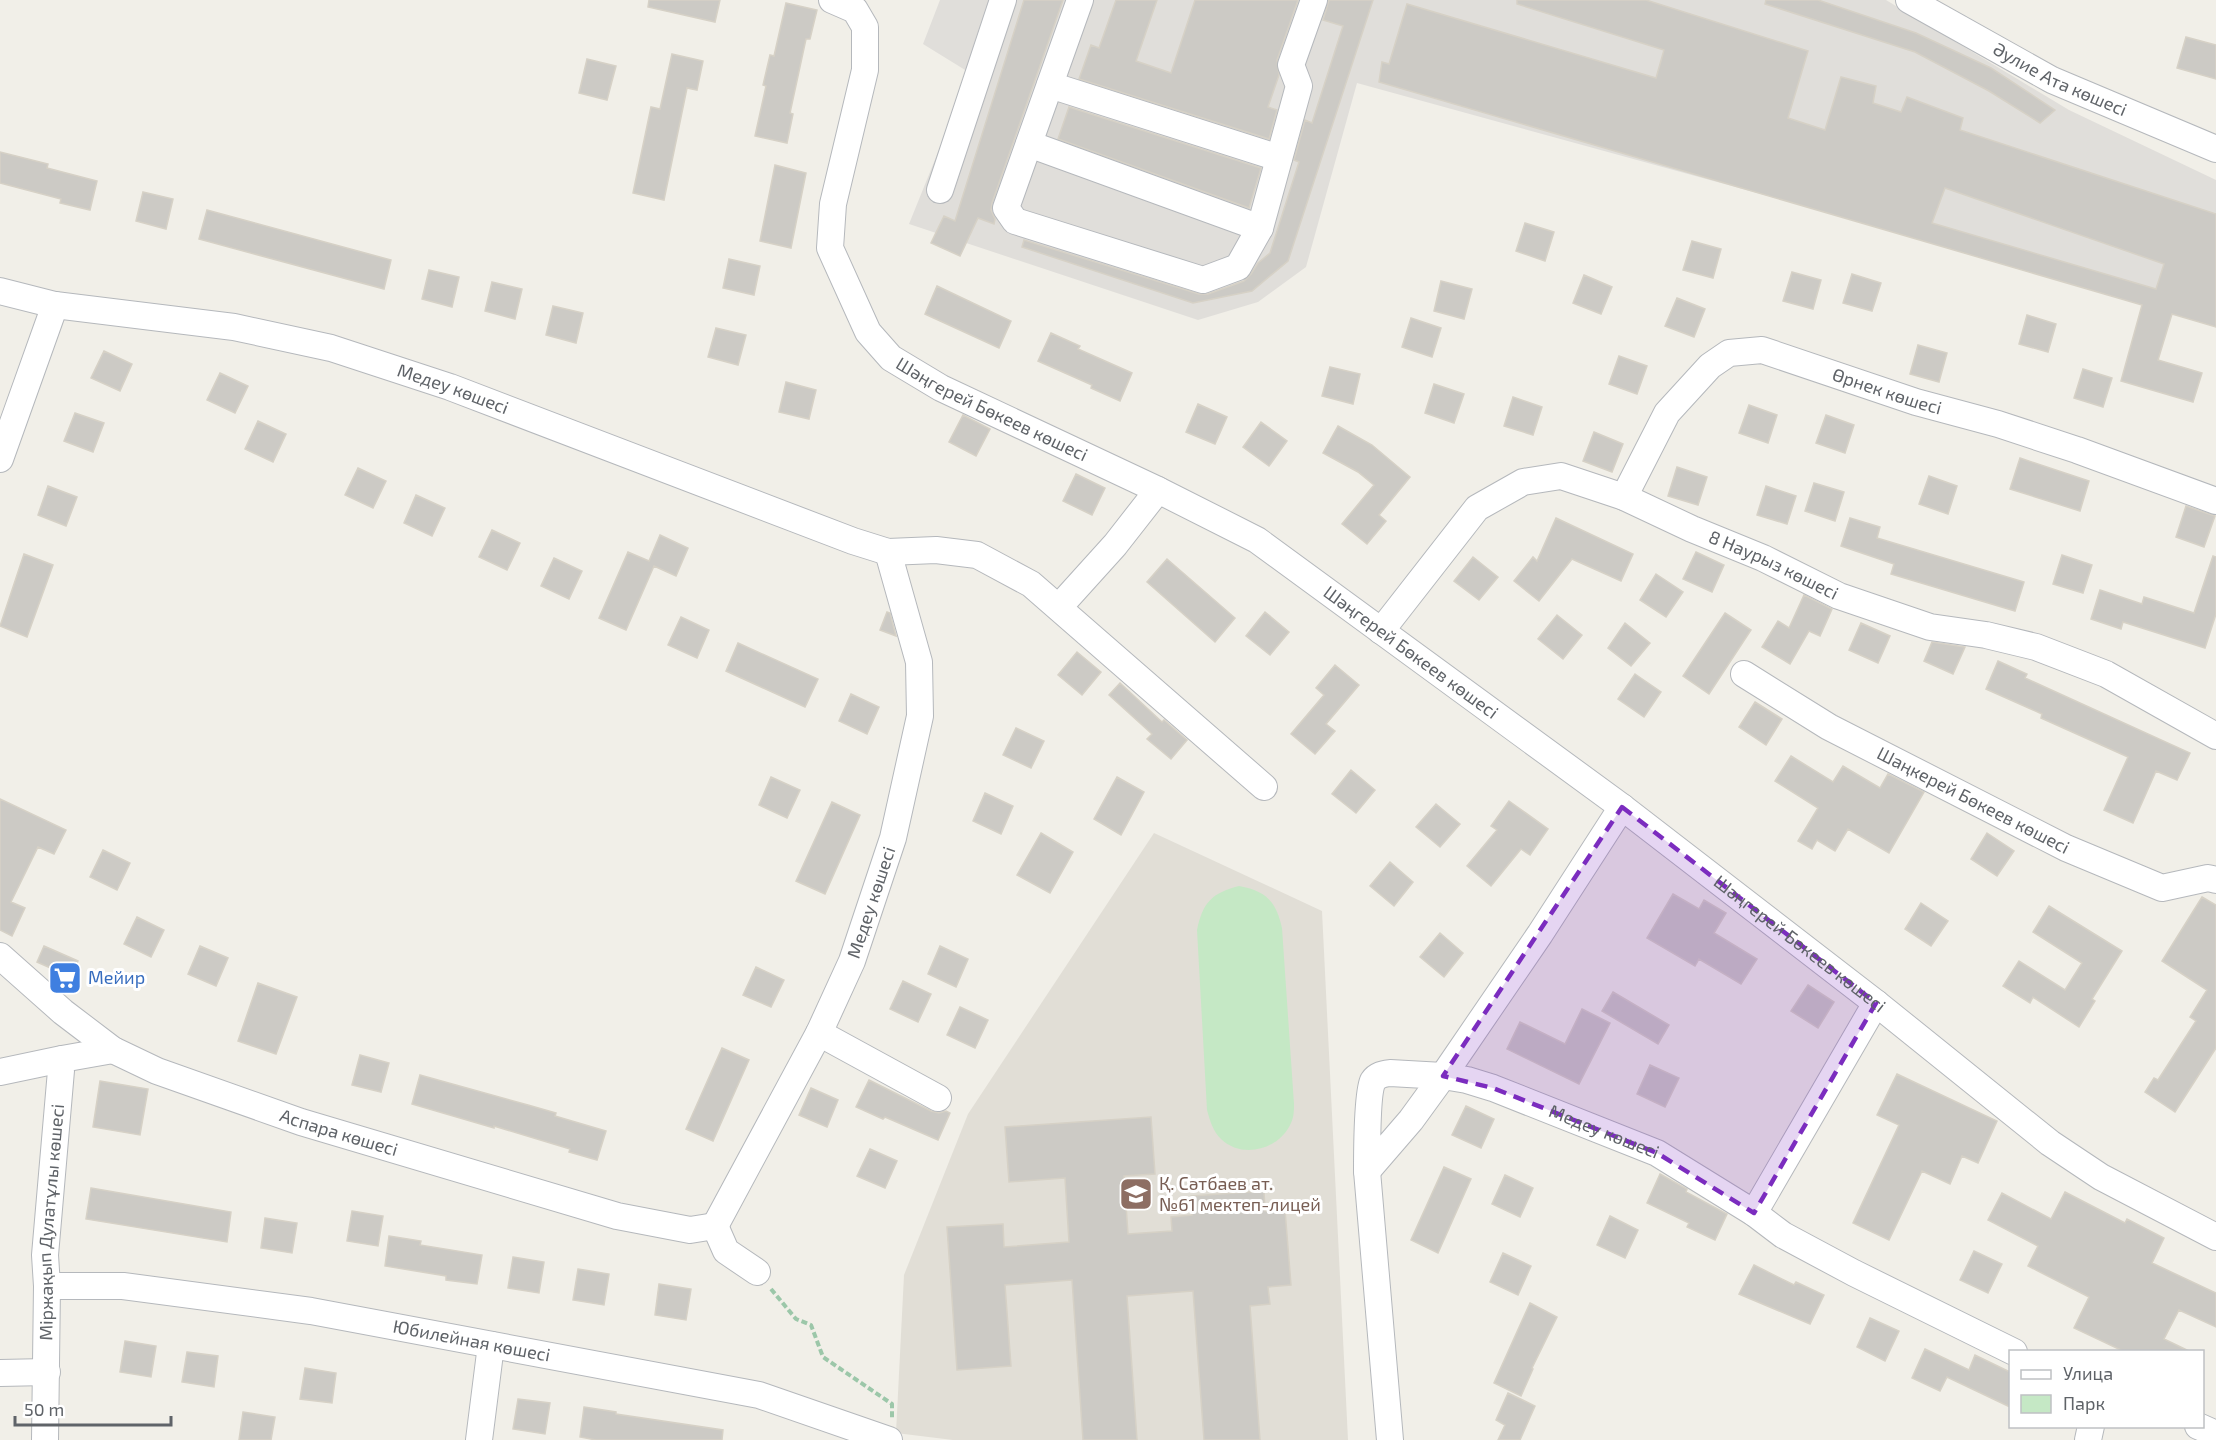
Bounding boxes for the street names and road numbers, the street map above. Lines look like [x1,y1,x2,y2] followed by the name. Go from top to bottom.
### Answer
[1990,37,2130,120] street label: Әулие Ата көшесі
[893,352,1092,465] street label: Шәңгерей Бөкеев көшесі
[395,359,512,418] street label: Медеу көшесі
[1830,363,1944,418] street label: Өрнек көшесі
[1706,525,1842,604] street label: 8 Наурыз көшесі
[1320,580,1503,723] street label: Шәңгерей Бөкеев көшесі
[1874,741,2073,858] street label: Шаңкерей Бөкеев көшесі
[842,843,899,961] street label: Медеу көшесі
[1710,870,1891,1016] street label: Шәңгерей Бөкеев көшесі
[1546,1099,1663,1163] street label: Медеу көшесі
[33,1103,68,1341] street label: Міржақып Дулатұлы көшесі
[277,1103,401,1160] street label: Аспара көшесі
[391,1315,552,1366] street label: Юбилейная көшесі

